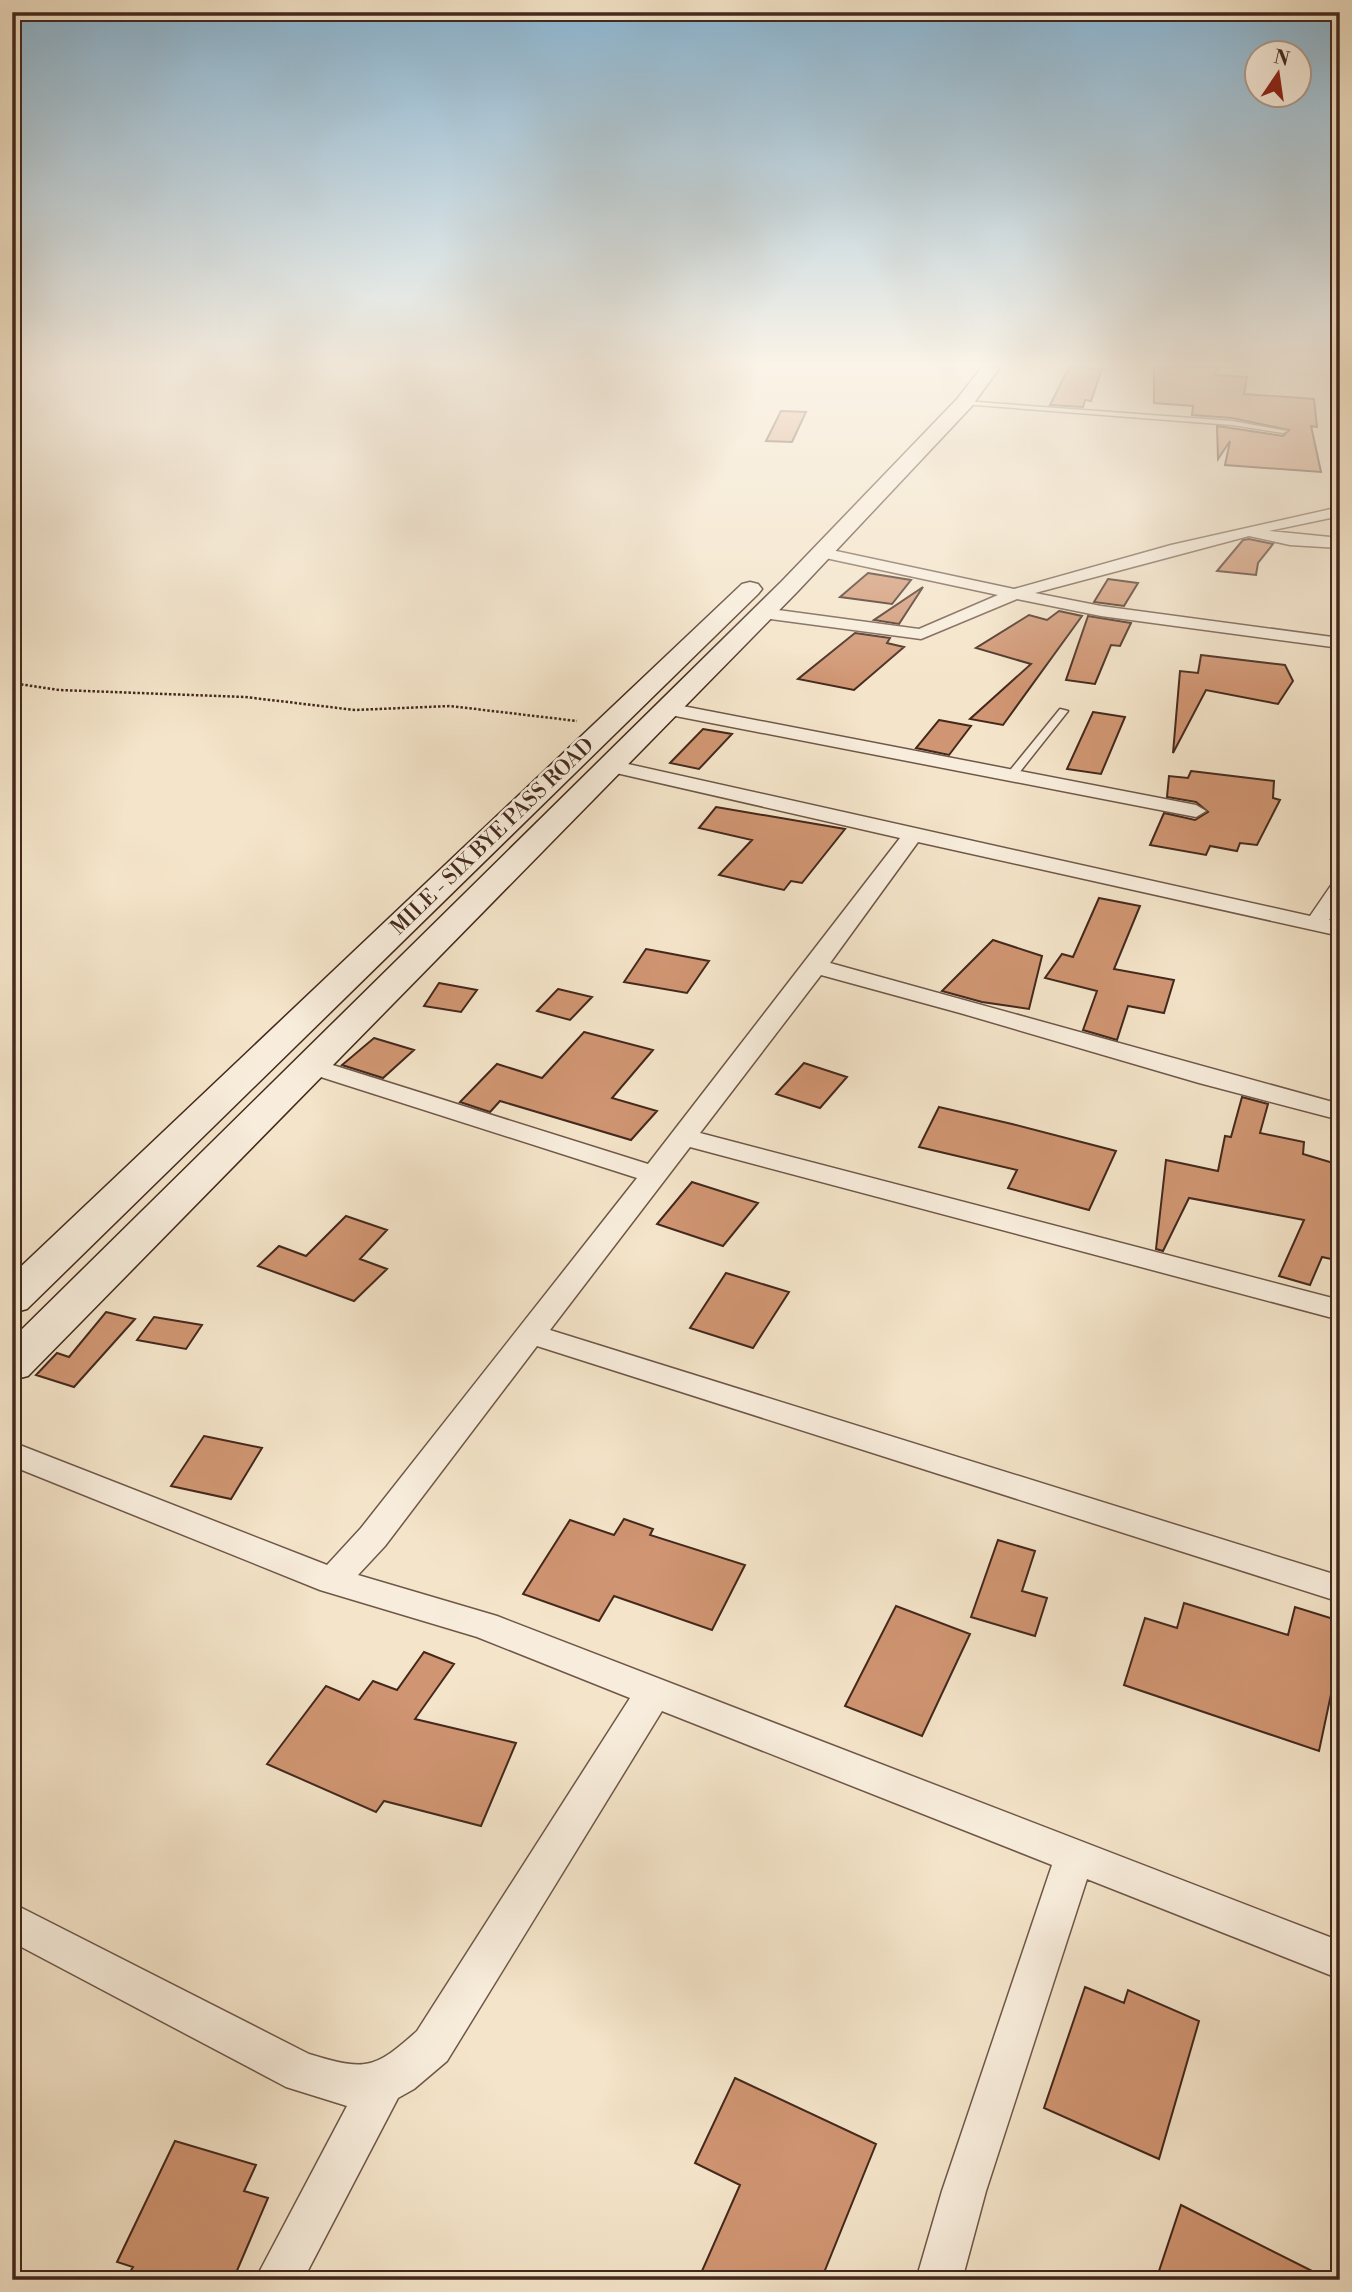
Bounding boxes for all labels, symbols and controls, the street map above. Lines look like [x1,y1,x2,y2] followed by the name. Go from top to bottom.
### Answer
[1244,38,1314,108] north arrow
[1272,45,1292,72] text: N
[386,733,600,941] street label: MILE - SIX BYE PASS ROAD

